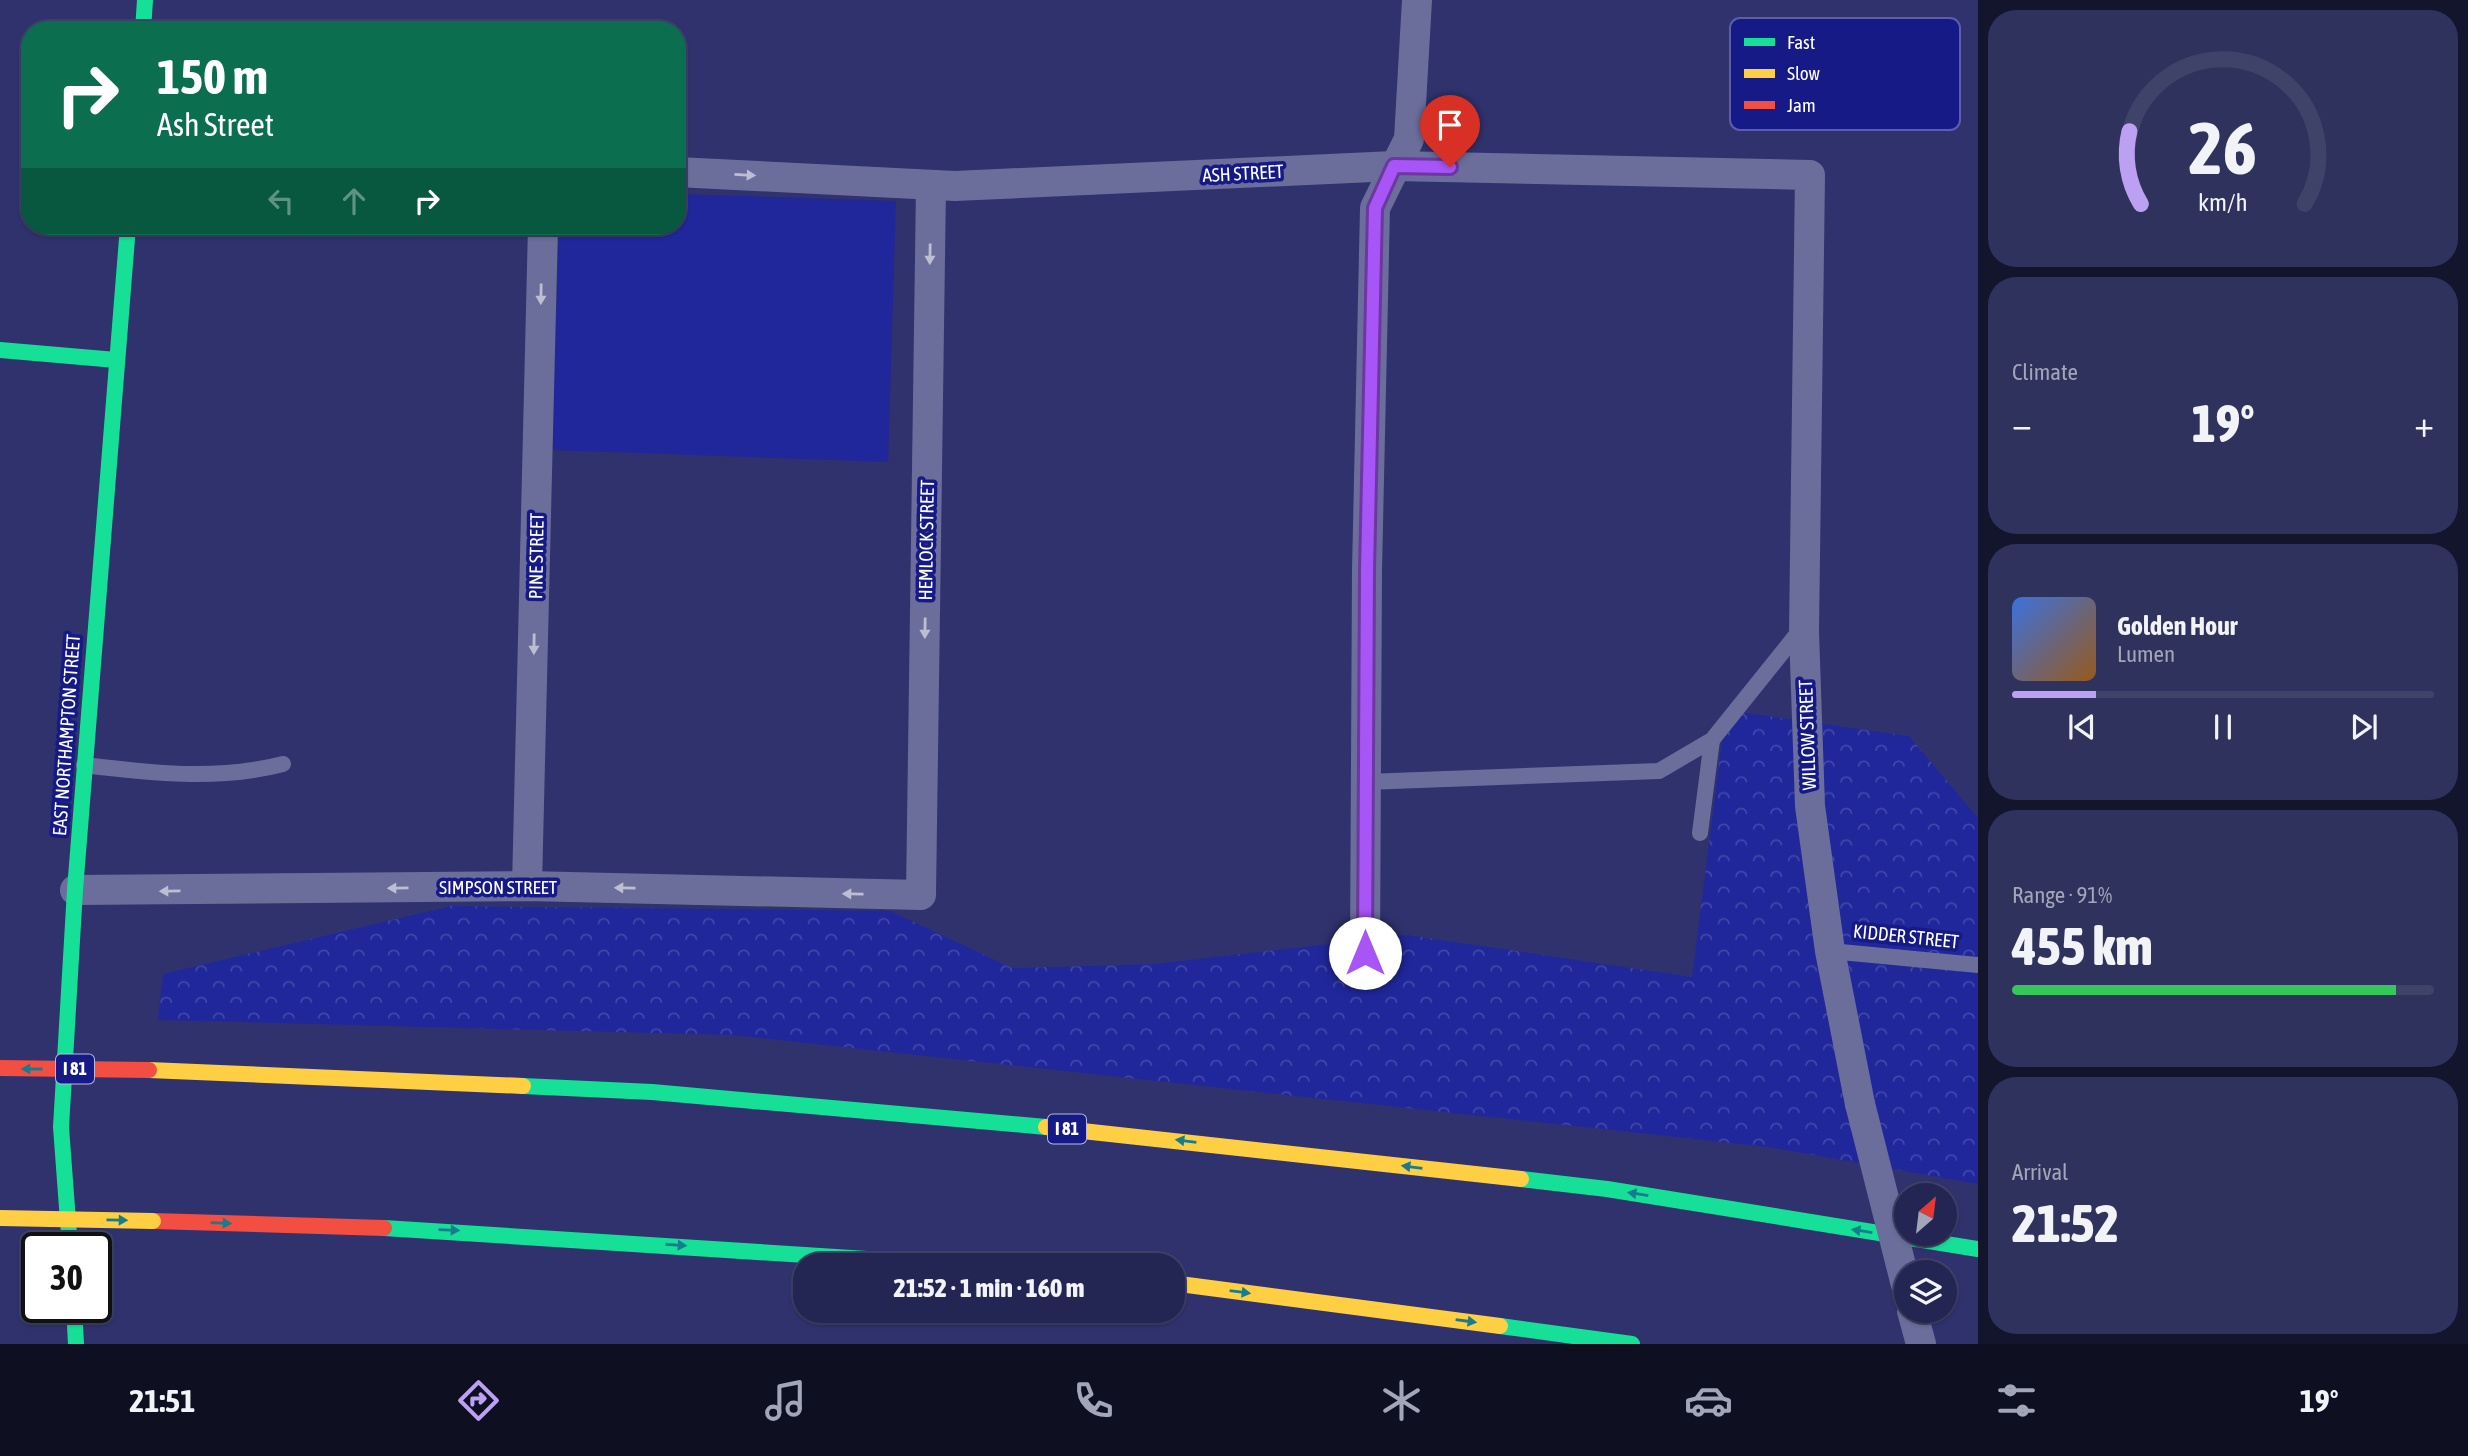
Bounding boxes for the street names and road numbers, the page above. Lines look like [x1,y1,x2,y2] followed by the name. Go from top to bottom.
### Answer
[1202,160,1285,186] street label: ASH STREET
[914,479,938,601] street label: HEMLOCK STREET
[524,512,548,599] street label: PINE STREET
[48,633,84,837] street label: EAST NORTHAMPTON STREET
[1794,679,1820,791] street label: WILLOW STREET
[439,876,558,898] street label: SIMPSON STREET
[1852,920,1961,953] street label: KIDDER STREET
[56,1054,94,1084] road number: I 81
[1048,1114,1086,1144] road number: I 81

